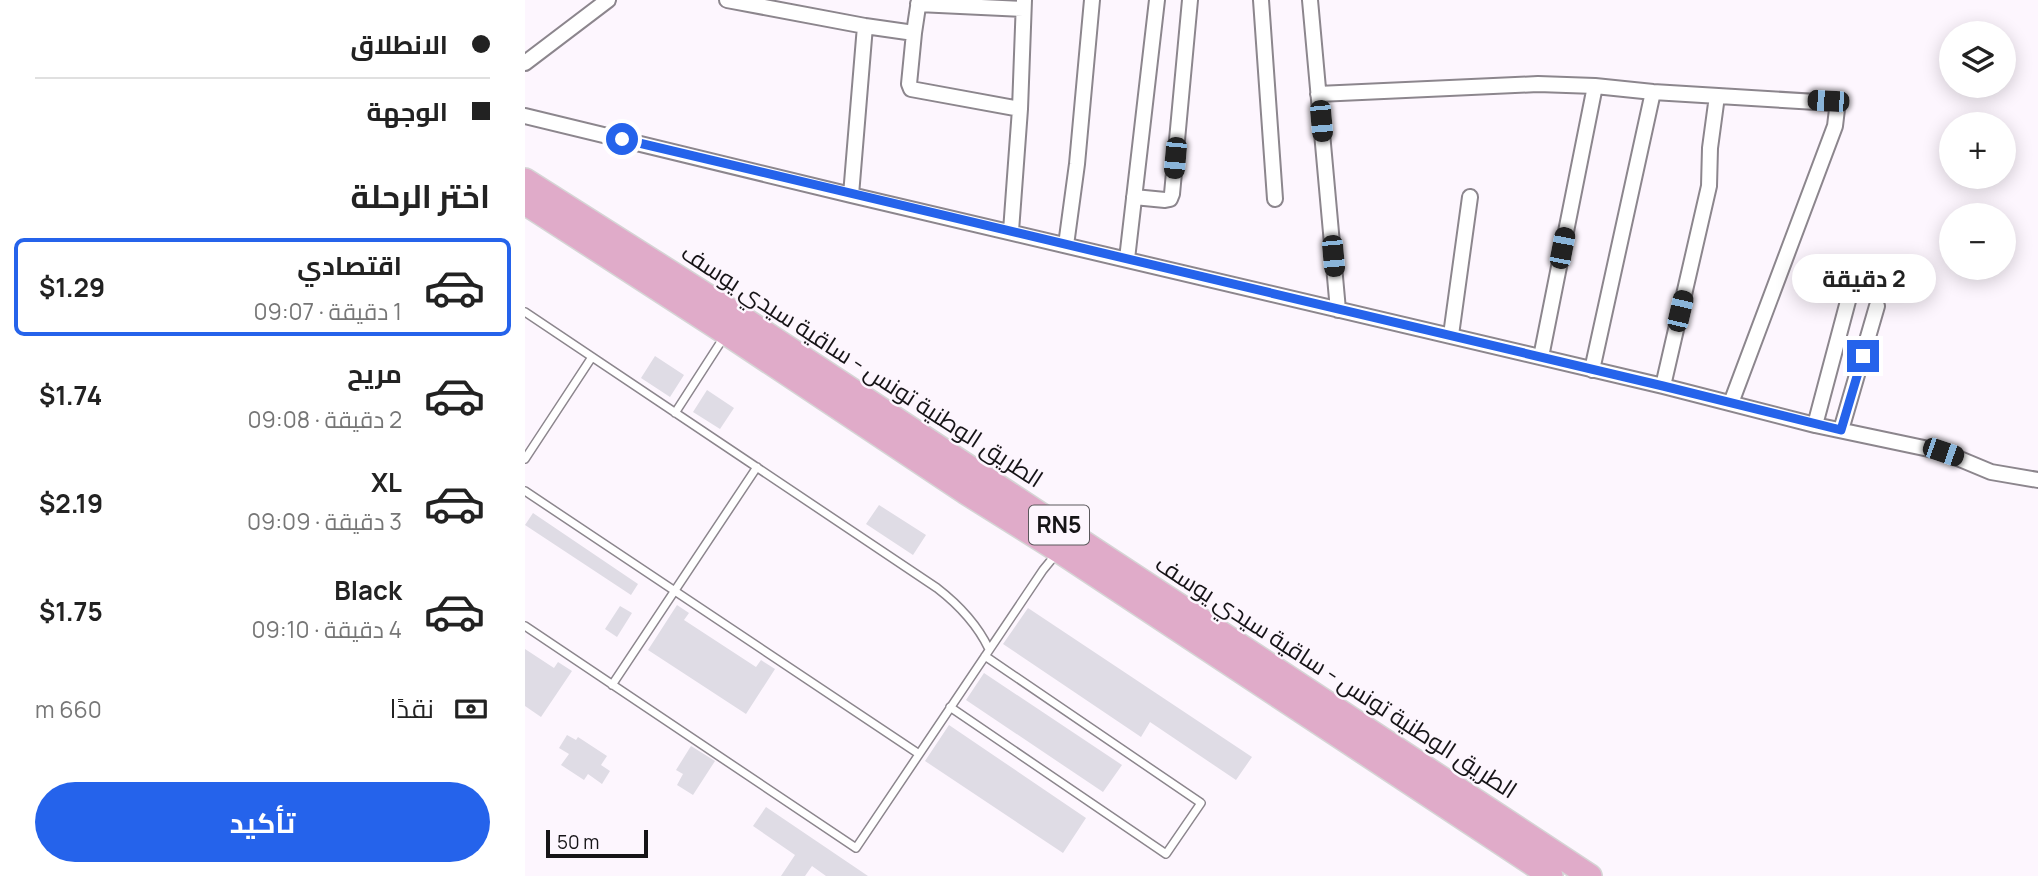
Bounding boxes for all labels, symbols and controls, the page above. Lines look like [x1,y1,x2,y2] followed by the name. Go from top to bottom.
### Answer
[1939,21,2016,280] map controls
[1939,21,2016,98] button: layers
[350,26,448,62] text: الانطلاق
[1807,89,1850,113] car
[367,93,448,129] text: الوجهة
[1309,99,1334,143] car
[1939,112,2016,189] button: +
[606,123,638,155] route start
[1163,136,1188,180] car
[351,174,490,218] text: اختر الرحلة
[1939,203,2016,280] button: −
[1548,225,1577,271] car
[1321,234,1346,278] car
[674,235,1050,497] street label: الطريق الوطنية تونس - ساقية سيدي يوسف
[297,247,402,283] text: اقتصادي
[1791,254,1935,304] callout: 2 دقيقة
[423,256,486,319] icon: car
[1822,262,1906,294] text: 2 دقيقة
[39,269,105,305] text: $1.29
[1666,288,1695,334] car
[253,295,402,327] text: 1 دقيقة · 09:07
[1847,340,1879,372] route end
[347,355,402,391] text: مريح
[423,364,486,427] icon: car
[39,377,102,413] text: $1.74
[247,403,402,435] text: 2 دقيقة · 09:08
[1920,435,1967,469] car
[371,464,402,500] text: XL
[423,472,486,535] icon: car
[39,485,103,521] text: $2.19
[247,505,402,537] text: 3 دقيقة · 09:09
[1029,505,1089,544] road number: RN5
[1148,546,1524,808] street label: الطريق الوطنية تونس - ساقية سيدي يوسف
[334,572,402,608] text: Black
[423,580,486,643] icon: car
[39,593,103,629] text: $1.75
[251,613,402,645] text: 4 دقيقة · 09:10
[390,690,434,726] text: نقدًا
[452,690,490,728] icon: cash
[35,693,102,725] text: 660 m
[35,782,490,862] button: تأكيد
[546,827,647,859] scale bar
[557,829,599,855] text: 50 m

